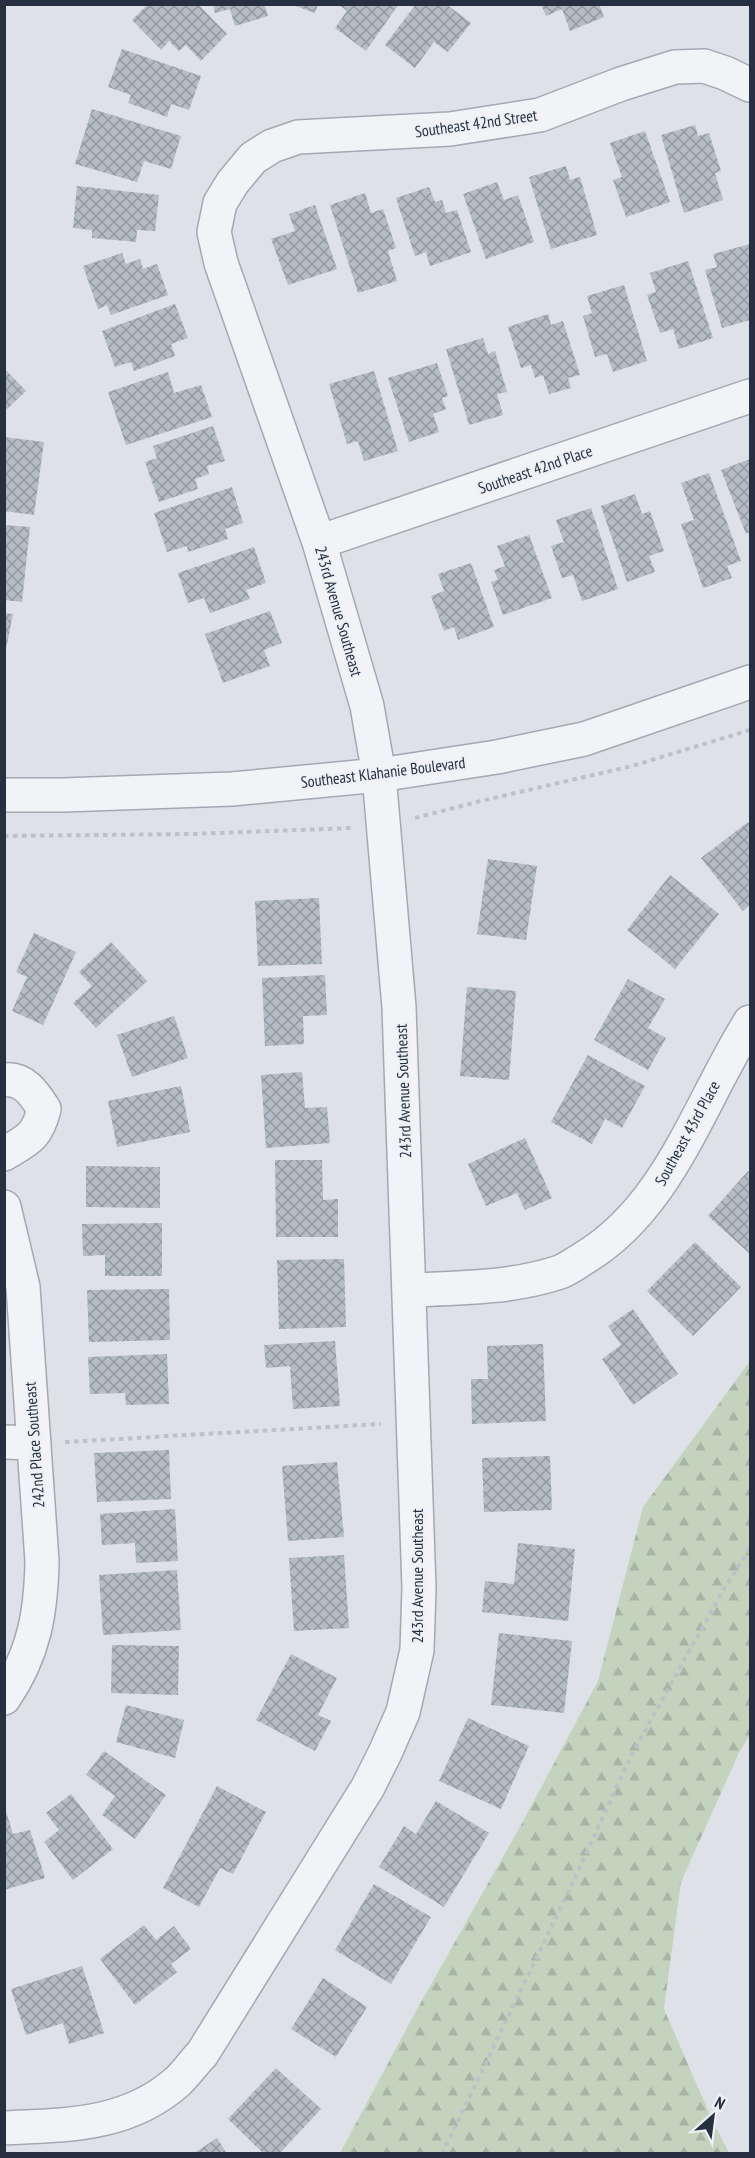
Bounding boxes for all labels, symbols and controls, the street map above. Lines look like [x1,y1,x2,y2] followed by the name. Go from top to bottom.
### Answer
[414,104,539,141] street label: Southeast 42nd Street
[475,440,595,498] street label: Southeast 42nd Place
[311,544,367,679] street label: 243rd Avenue Southeast
[300,752,467,792] street label: Southeast Klahanie Boulevard
[391,1023,415,1159] street label: 243rd Avenue Southeast
[650,1077,724,1189] street label: Southeast 43rd Place
[20,1381,48,1509] street label: 242nd Place Southeast
[407,1508,427,1643] street label: 243rd Avenue Southeast
[683,2086,743,2146] north arrow
[712,2092,729,2114] text: N

